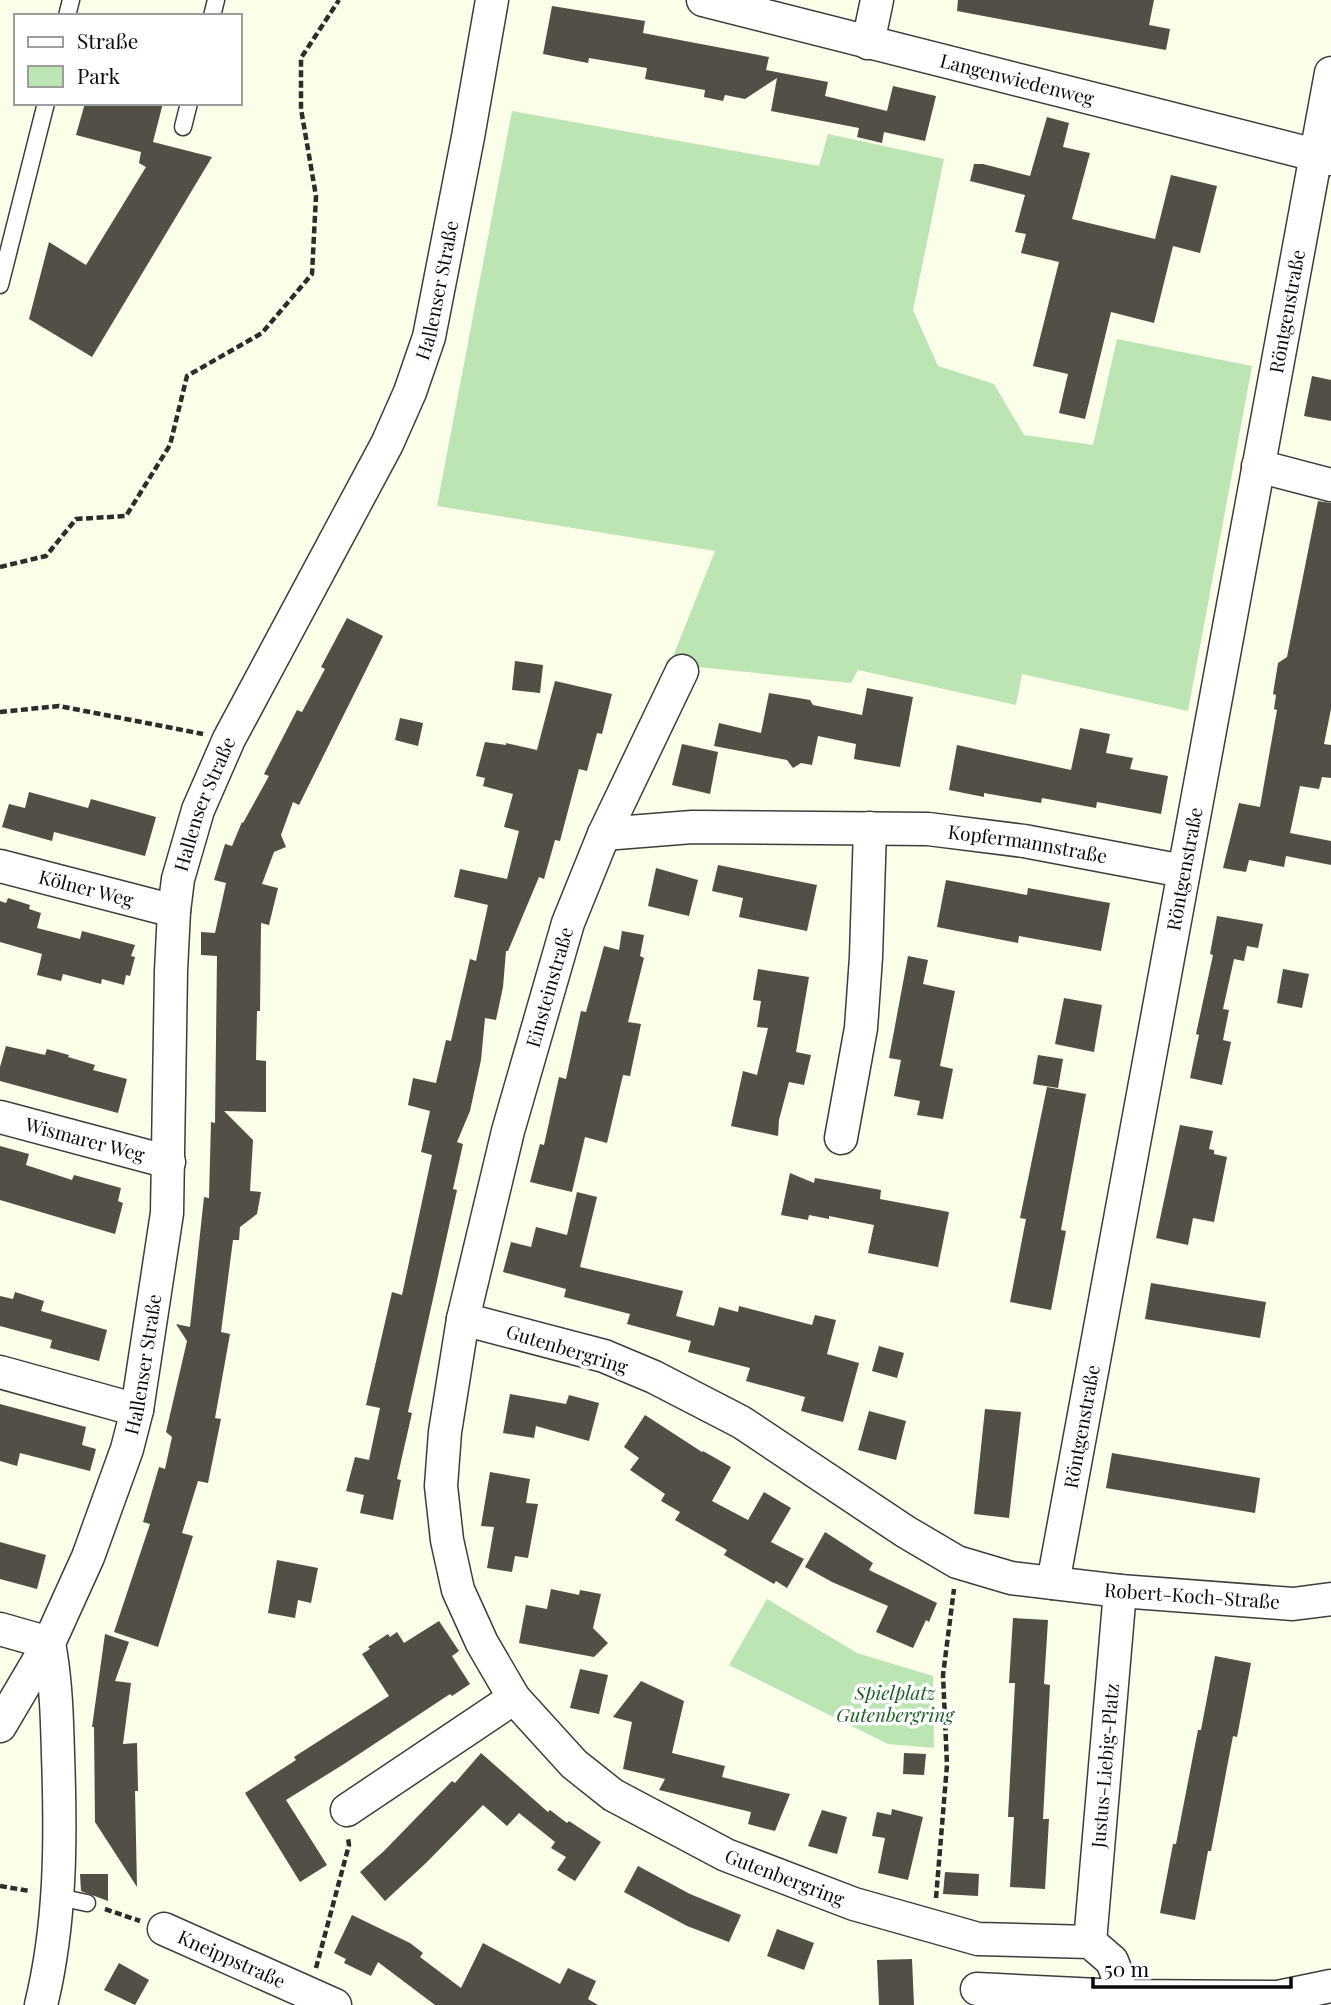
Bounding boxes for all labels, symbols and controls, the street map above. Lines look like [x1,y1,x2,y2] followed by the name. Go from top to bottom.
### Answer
[14,14,242,105] legend
[77,26,138,54] text: Straße
[937,47,1097,111] street label: Langenwiedenweg
[77,61,121,89] text: Park
[408,218,463,363] street label: Hallenser Straße
[1262,247,1310,375] street label: Röntgenstraße
[167,732,240,874] street label: Hallenser Straße
[1159,805,1208,933] street label: Röntgenstraße
[947,818,1110,868] street label: Kopfermannstraße
[36,863,137,912] street label: Kölner Weg
[519,924,578,1050] street label: Einsteinstraße
[22,1110,148,1167] street label: Wismarer Weg
[117,1292,166,1437] street label: Hallenser Straße
[503,1317,631,1379] street label: Gutenbergring
[1057,1363,1105,1490] street label: Röntgenstraße
[1103,1576,1281,1614] street label: Robert-Koch-Straße
[836,1679,955,1727] park label: Spielplatz Gutenbergring
[1084,1682,1124,1850] street label: Justus-Liebig-Platz
[721,1842,849,1911] street label: Gutenbergring
[174,1923,290,1993] street label: Kneippstraße
[1093,1946,1291,1990] scale bar
[1104,1954,1150,1982] text: 50 m

